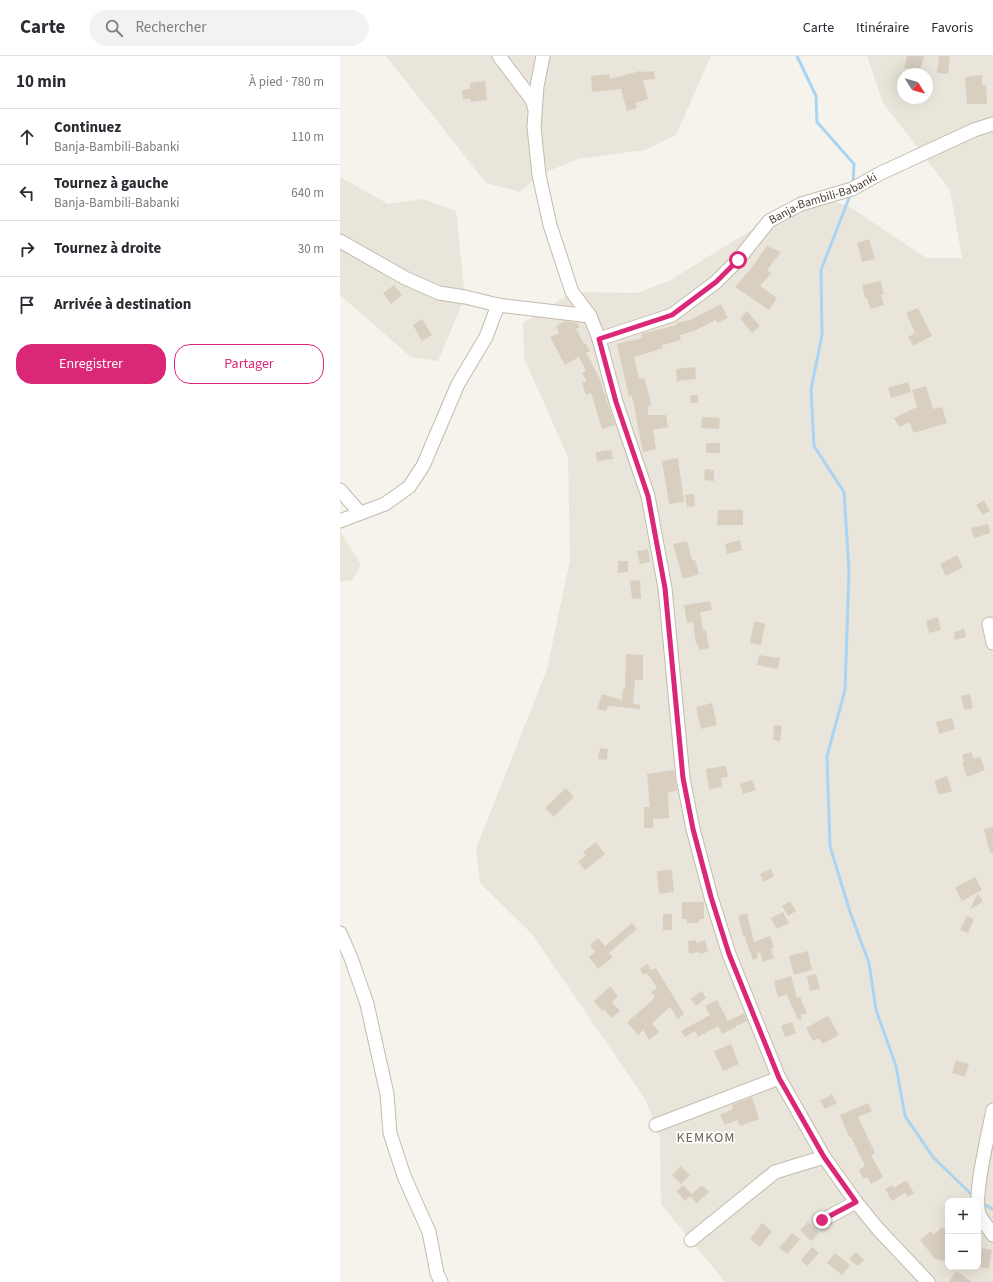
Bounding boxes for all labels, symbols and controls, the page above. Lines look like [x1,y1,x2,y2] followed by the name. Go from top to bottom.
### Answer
[89,10,369,46] search box
[20,14,65,41] text: Carte
[103,17,125,39] icon: search
[135,17,206,38] text: Rechercher
[803,18,834,38] text: Carte
[856,18,909,38] text: Itinéraire
[931,18,973,38] text: Favoris
[897,68,933,104] north arrow
[16,70,66,94] text: 10 min
[249,73,324,91] text: À pied · 780 m
[54,117,121,138] text: Continuez
[16,126,38,148] icon: ahead
[291,128,324,146] text: 110 m
[54,138,180,156] text: Banja-Bambili-Babanki
[766,169,880,229] street label: Banja-Bambili-Babanki
[54,173,169,194] text: Tournez à gauche
[16,182,38,204] icon: left
[291,184,324,202] text: 640 m
[54,194,180,212] text: Banja-Bambili-Babanki
[16,238,38,260] icon: right
[54,238,161,259] text: Tournez à droite
[298,240,324,258] text: 30 m
[729,251,747,269] route start
[16,294,38,316] icon: arrive
[54,294,191,315] text: Arrivée à destination
[16,344,166,384] button: Enregistrer
[174,344,324,384] button: Partager
[677,1128,735,1148] district label: KEMKOM
[945,1198,981,1270] map controls
[945,1198,981,1234] button: +
[813,1211,831,1229] route end
[945,1234,981,1270] button: −

